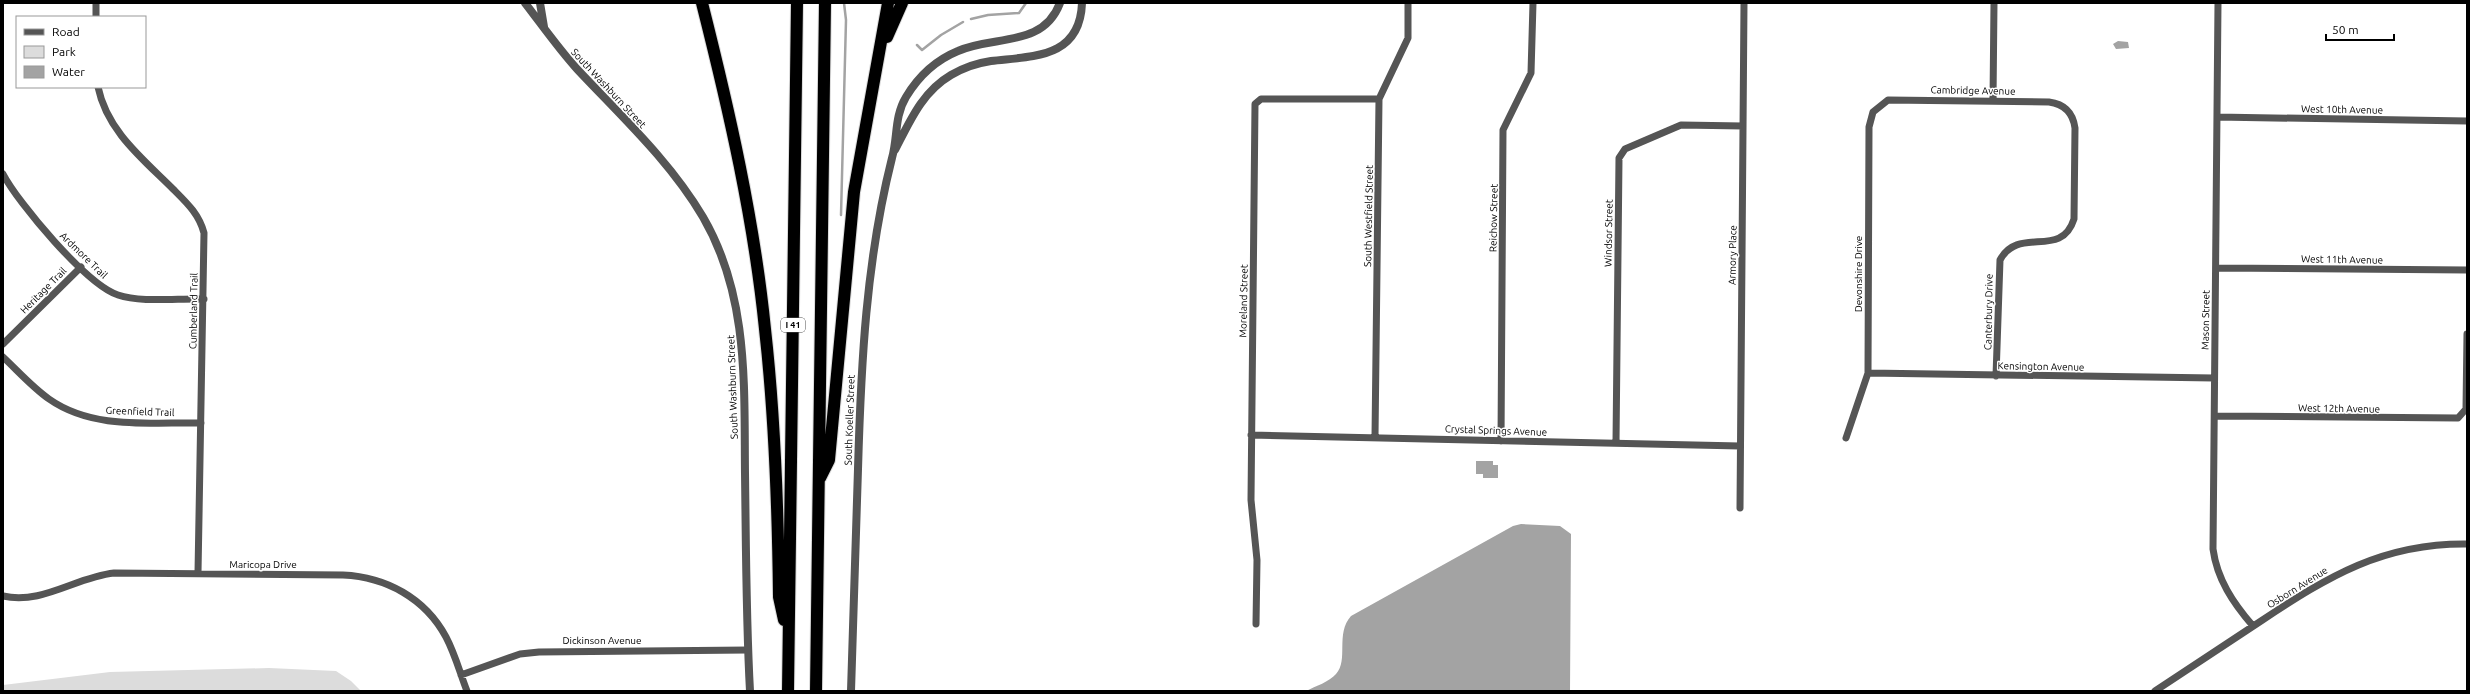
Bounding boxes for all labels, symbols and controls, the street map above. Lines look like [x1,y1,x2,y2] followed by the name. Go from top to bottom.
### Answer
[16,16,146,88] legend
[2326,16,2394,42] scale bar
[2332,23,2359,36] text: 50 m
[52,25,80,38] text: Road
[52,45,76,58] text: Park
[569,46,648,130] street label: South Washburn Street
[52,65,85,78] text: Water
[1930,84,2016,97] street label: Cambridge Avenue
[2301,103,2383,116] street label: West 10th Avenue
[1362,165,1375,267] street label: South Westfield Street
[1487,184,1500,252] street label: Reichow Street
[1602,199,1615,267] street label: Windsor Street
[1726,225,1739,285] street label: Armory Place
[58,230,110,281] street label: Ardmore Trail
[1853,236,1864,312] street label: Devonshire Drive
[2301,253,2383,266] street label: West 11th Avenue
[1237,264,1250,338] street label: Moreland Street
[18,265,69,316] street label: Heritage Trail
[187,272,200,349] street label: Cumberland Trail
[1982,274,1995,350] street label: Canterbury Drive
[2199,290,2212,350] street label: Mason Street
[781,318,805,332] road number: I 41
[725,335,740,439] street label: South Washburn Street
[1997,360,2085,373] street label: Kensington Avenue
[842,374,857,466] street label: South Koeller Street
[2298,402,2380,415] street label: West 12th Avenue
[105,405,175,418] street label: Greenfield Trail
[1445,423,1547,438] street label: Crystal Springs Avenue
[229,559,297,570] street label: Maricopa Drive
[2265,564,2330,610] street label: Osborn Avenue
[562,635,642,646] street label: Dickinson Avenue

